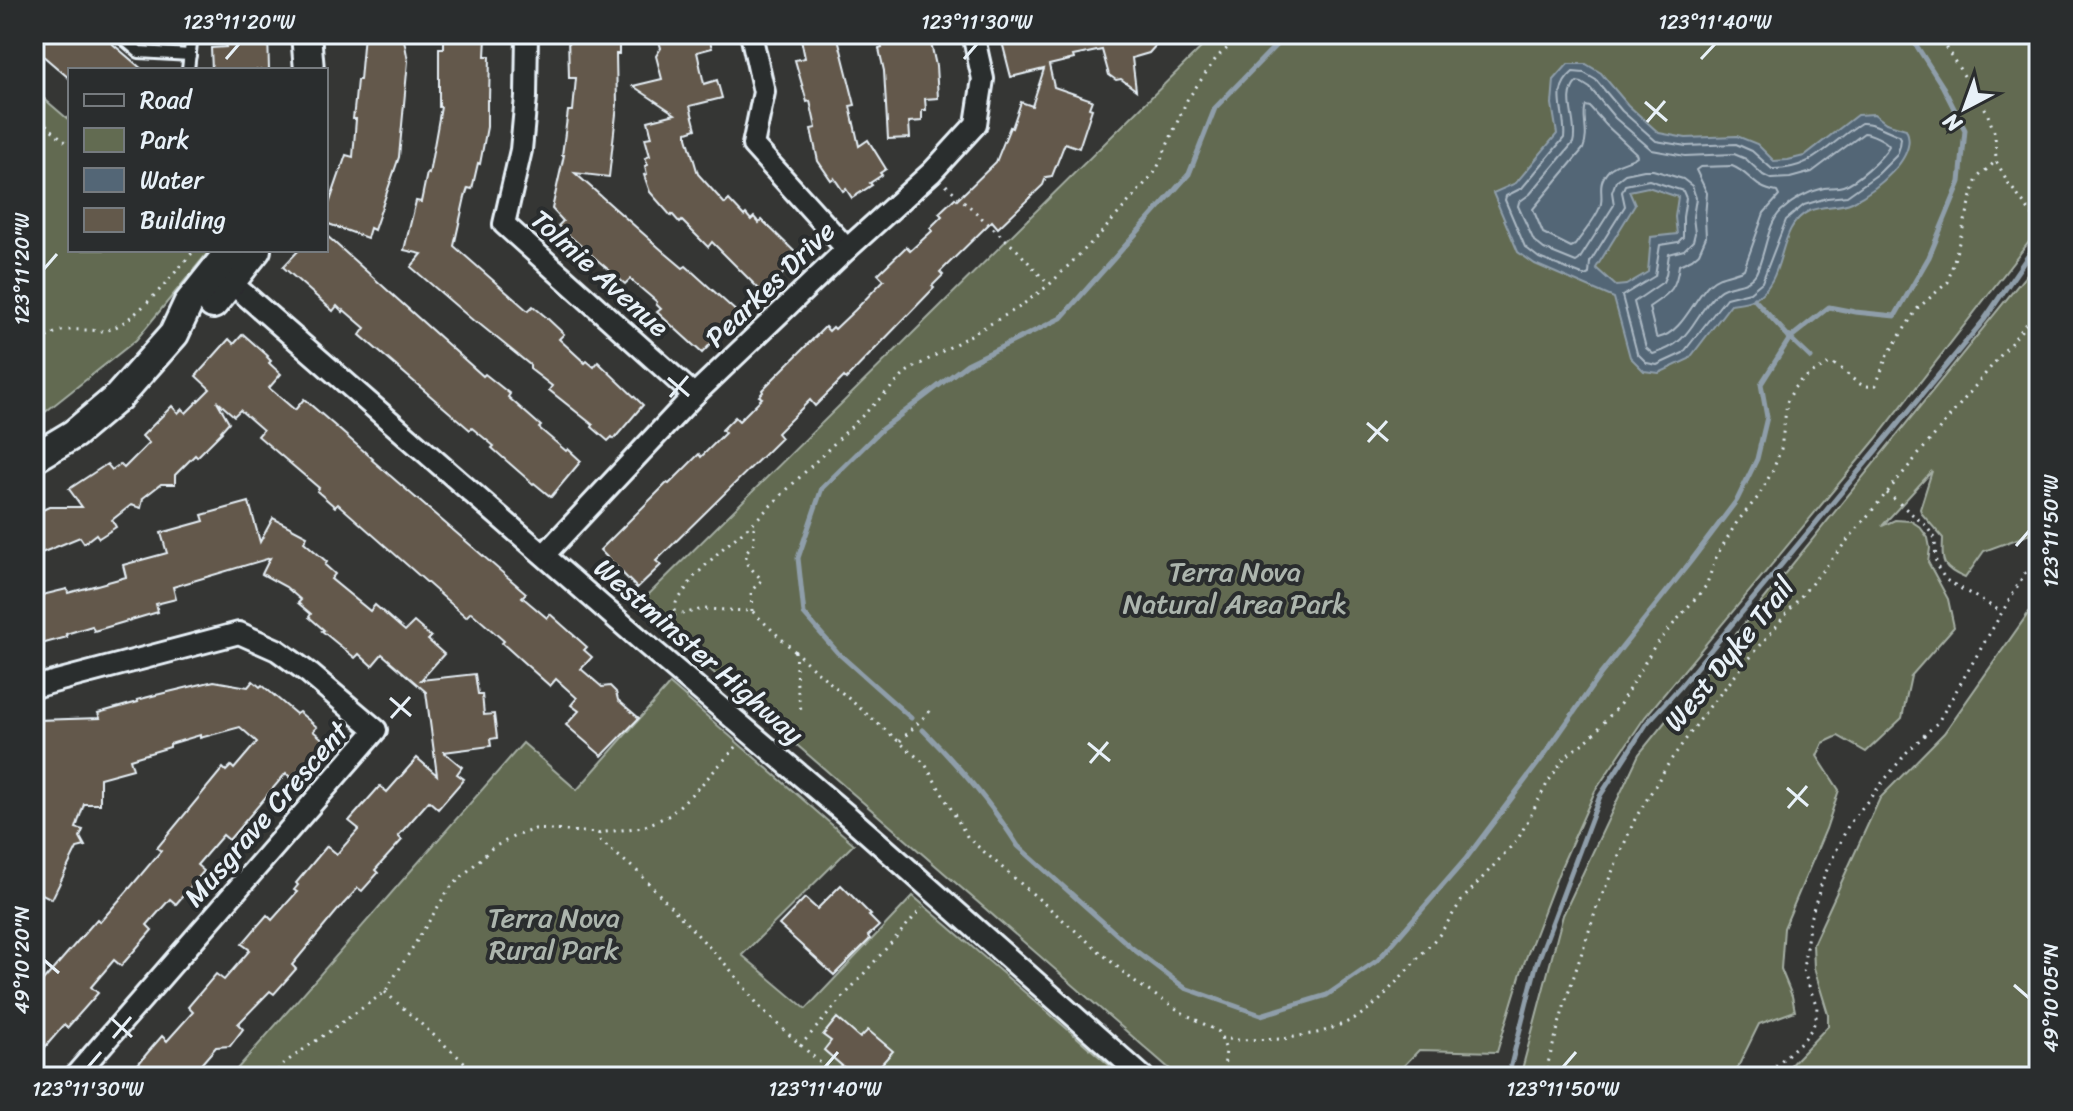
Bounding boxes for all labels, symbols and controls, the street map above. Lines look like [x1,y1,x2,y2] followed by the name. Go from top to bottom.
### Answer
[183,5,296,40] text: 123°11'20"W
[921,5,1033,40] text: 123°11'30"W
[1658,5,1772,40] text: 123°11'40"W
[68,68,328,252] legend
[1925,68,2005,148] north arrow
[140,79,194,121] text: Road
[1933,103,1972,143] text: N
[140,119,189,161] text: Park
[140,159,205,201] text: Water
[519,196,681,350] street label: Tolmie Avenue
[140,199,226,241] text: Building
[693,208,847,360] street label: Pearkes Drive
[5,212,40,325] text: 123°11'20"W
[2034,474,2069,587] text: 123°11'50"W
[582,545,816,757] street label: Westminster Highway
[1123,547,1347,628] park label: Terra Nova Natural Area Park
[1651,565,1808,743] street label: West Dyke Trail
[171,708,362,918] street label: Musgrave Crescent
[488,893,620,974] park label: Terra Nova Rural Park
[5,906,40,1014] text: 49°10'20"N
[2034,943,2069,1053] text: 49°10'05"N
[32,1072,144,1107] text: 123°11'30"W
[768,1072,882,1107] text: 123°11'40"W
[1507,1072,1620,1107] text: 123°11'50"W

